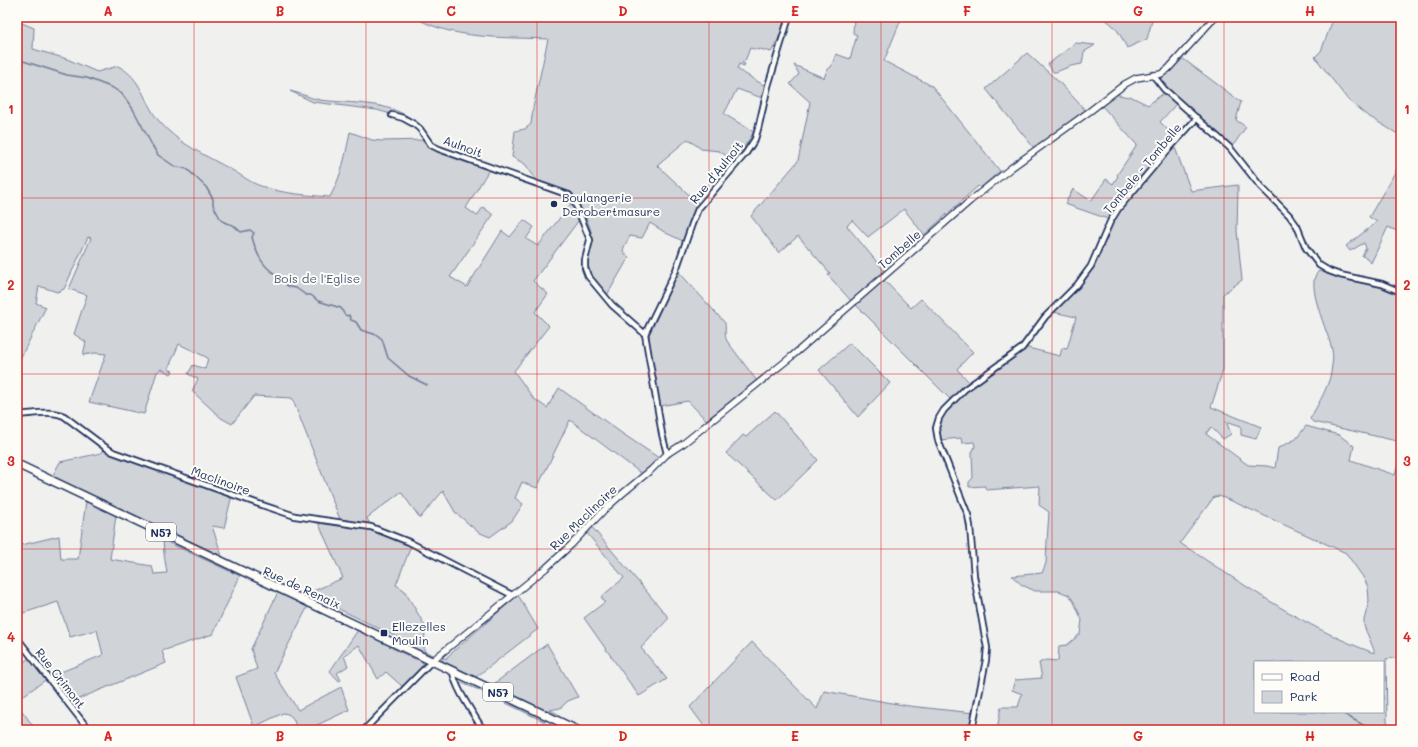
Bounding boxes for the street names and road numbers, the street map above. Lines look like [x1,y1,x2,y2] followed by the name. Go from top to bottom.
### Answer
[1099,119,1185,217] street label: Tombele - Tombelle
[441,132,485,160] street label: Aulnoit
[686,137,746,207] street label: Rue d'Aulnoit
[874,226,924,272] street label: Tombelle
[189,462,253,498] street label: Maclinoire
[546,481,620,553] street label: Rue Maclinoire
[146,523,176,541] road number: N57
[261,562,343,612] street label: Rue de Renaix
[32,645,90,711] street label: Rue Crimont
[483,683,513,701] road number: N57

